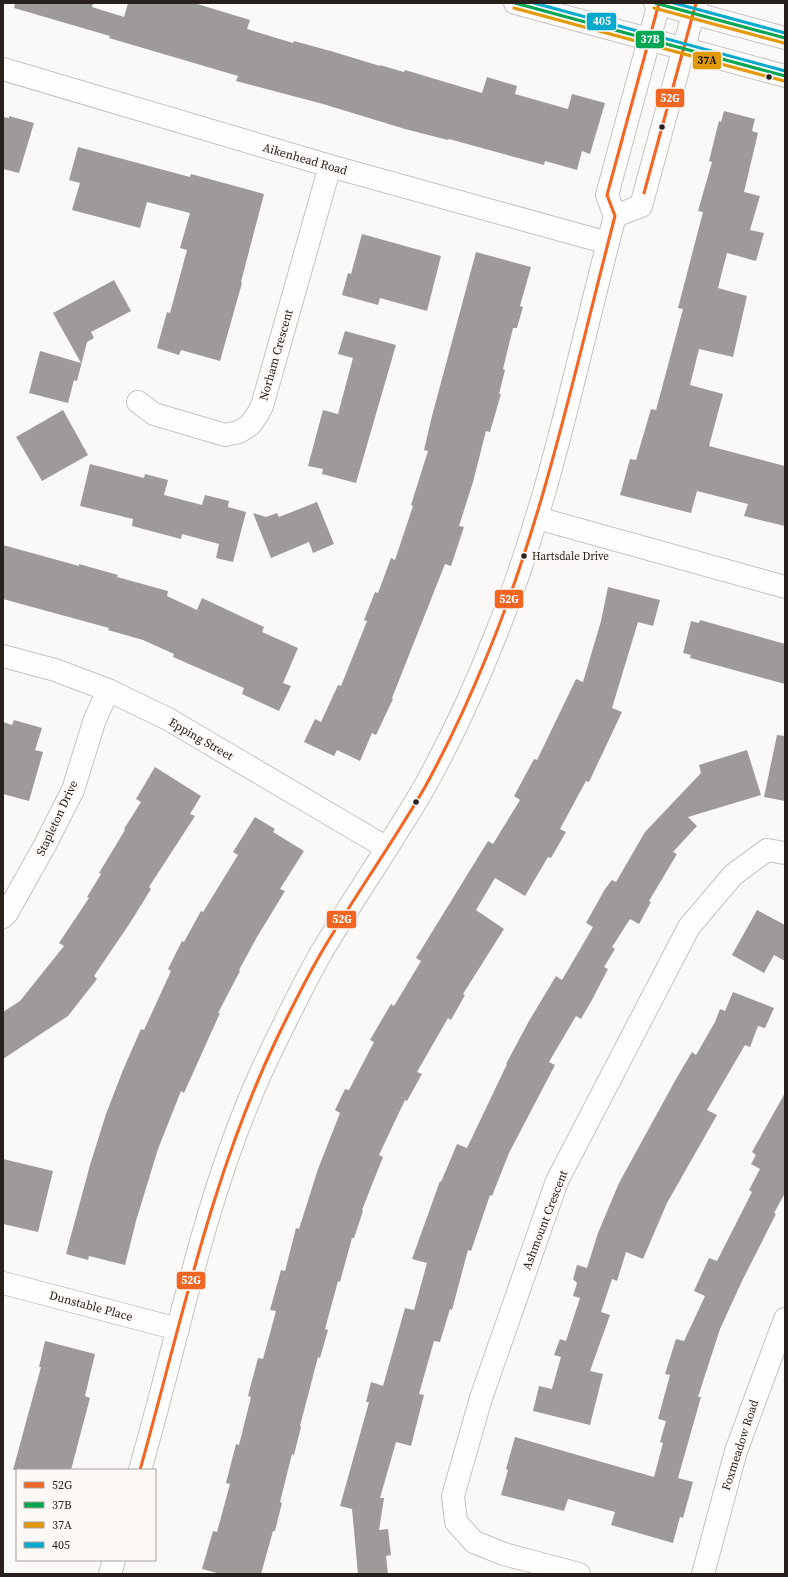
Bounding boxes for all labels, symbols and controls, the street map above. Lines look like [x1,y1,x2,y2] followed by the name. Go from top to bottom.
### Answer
[586,12,617,31] line badge: 405
[593,14,611,29] text: 405
[635,30,665,49] line badge: 37B
[640,32,660,47] text: 37B
[692,51,722,70] line badge: 37A
[697,53,717,68] text: 37A
[764,72,774,82] unlabelled marker
[655,88,685,108] line badge: 52G
[660,91,680,106] text: 52G
[657,122,667,132] unlabelled marker
[261,139,349,179] street label: Aikenhead Road
[255,308,297,402] street label: Norham Crescent
[532,549,609,564] place label: Hartsdale Drive
[519,551,529,561] marker: Hartsdale Drive
[494,589,524,609] line badge: 52G
[499,592,519,607] text: 52G
[166,714,236,764] street label: Epping Street
[32,778,82,858] street label: Stapleton Drive
[411,797,421,807] unlabelled marker
[326,910,357,929] line badge: 52G
[332,912,352,927] text: 52G
[519,1168,571,1272] street label: Ashmount Crescent
[176,1271,206,1290] line badge: 52G
[181,1273,201,1288] text: 52G
[47,1287,135,1325] street label: Dunstable Place
[718,1397,762,1492] street label: Foxmeadow Road
[16,1469,156,1561] legend
[52,1477,72,1493] text: 52G
[52,1497,72,1513] text: 37B
[52,1517,72,1533] text: 37A
[52,1537,70,1553] text: 405

